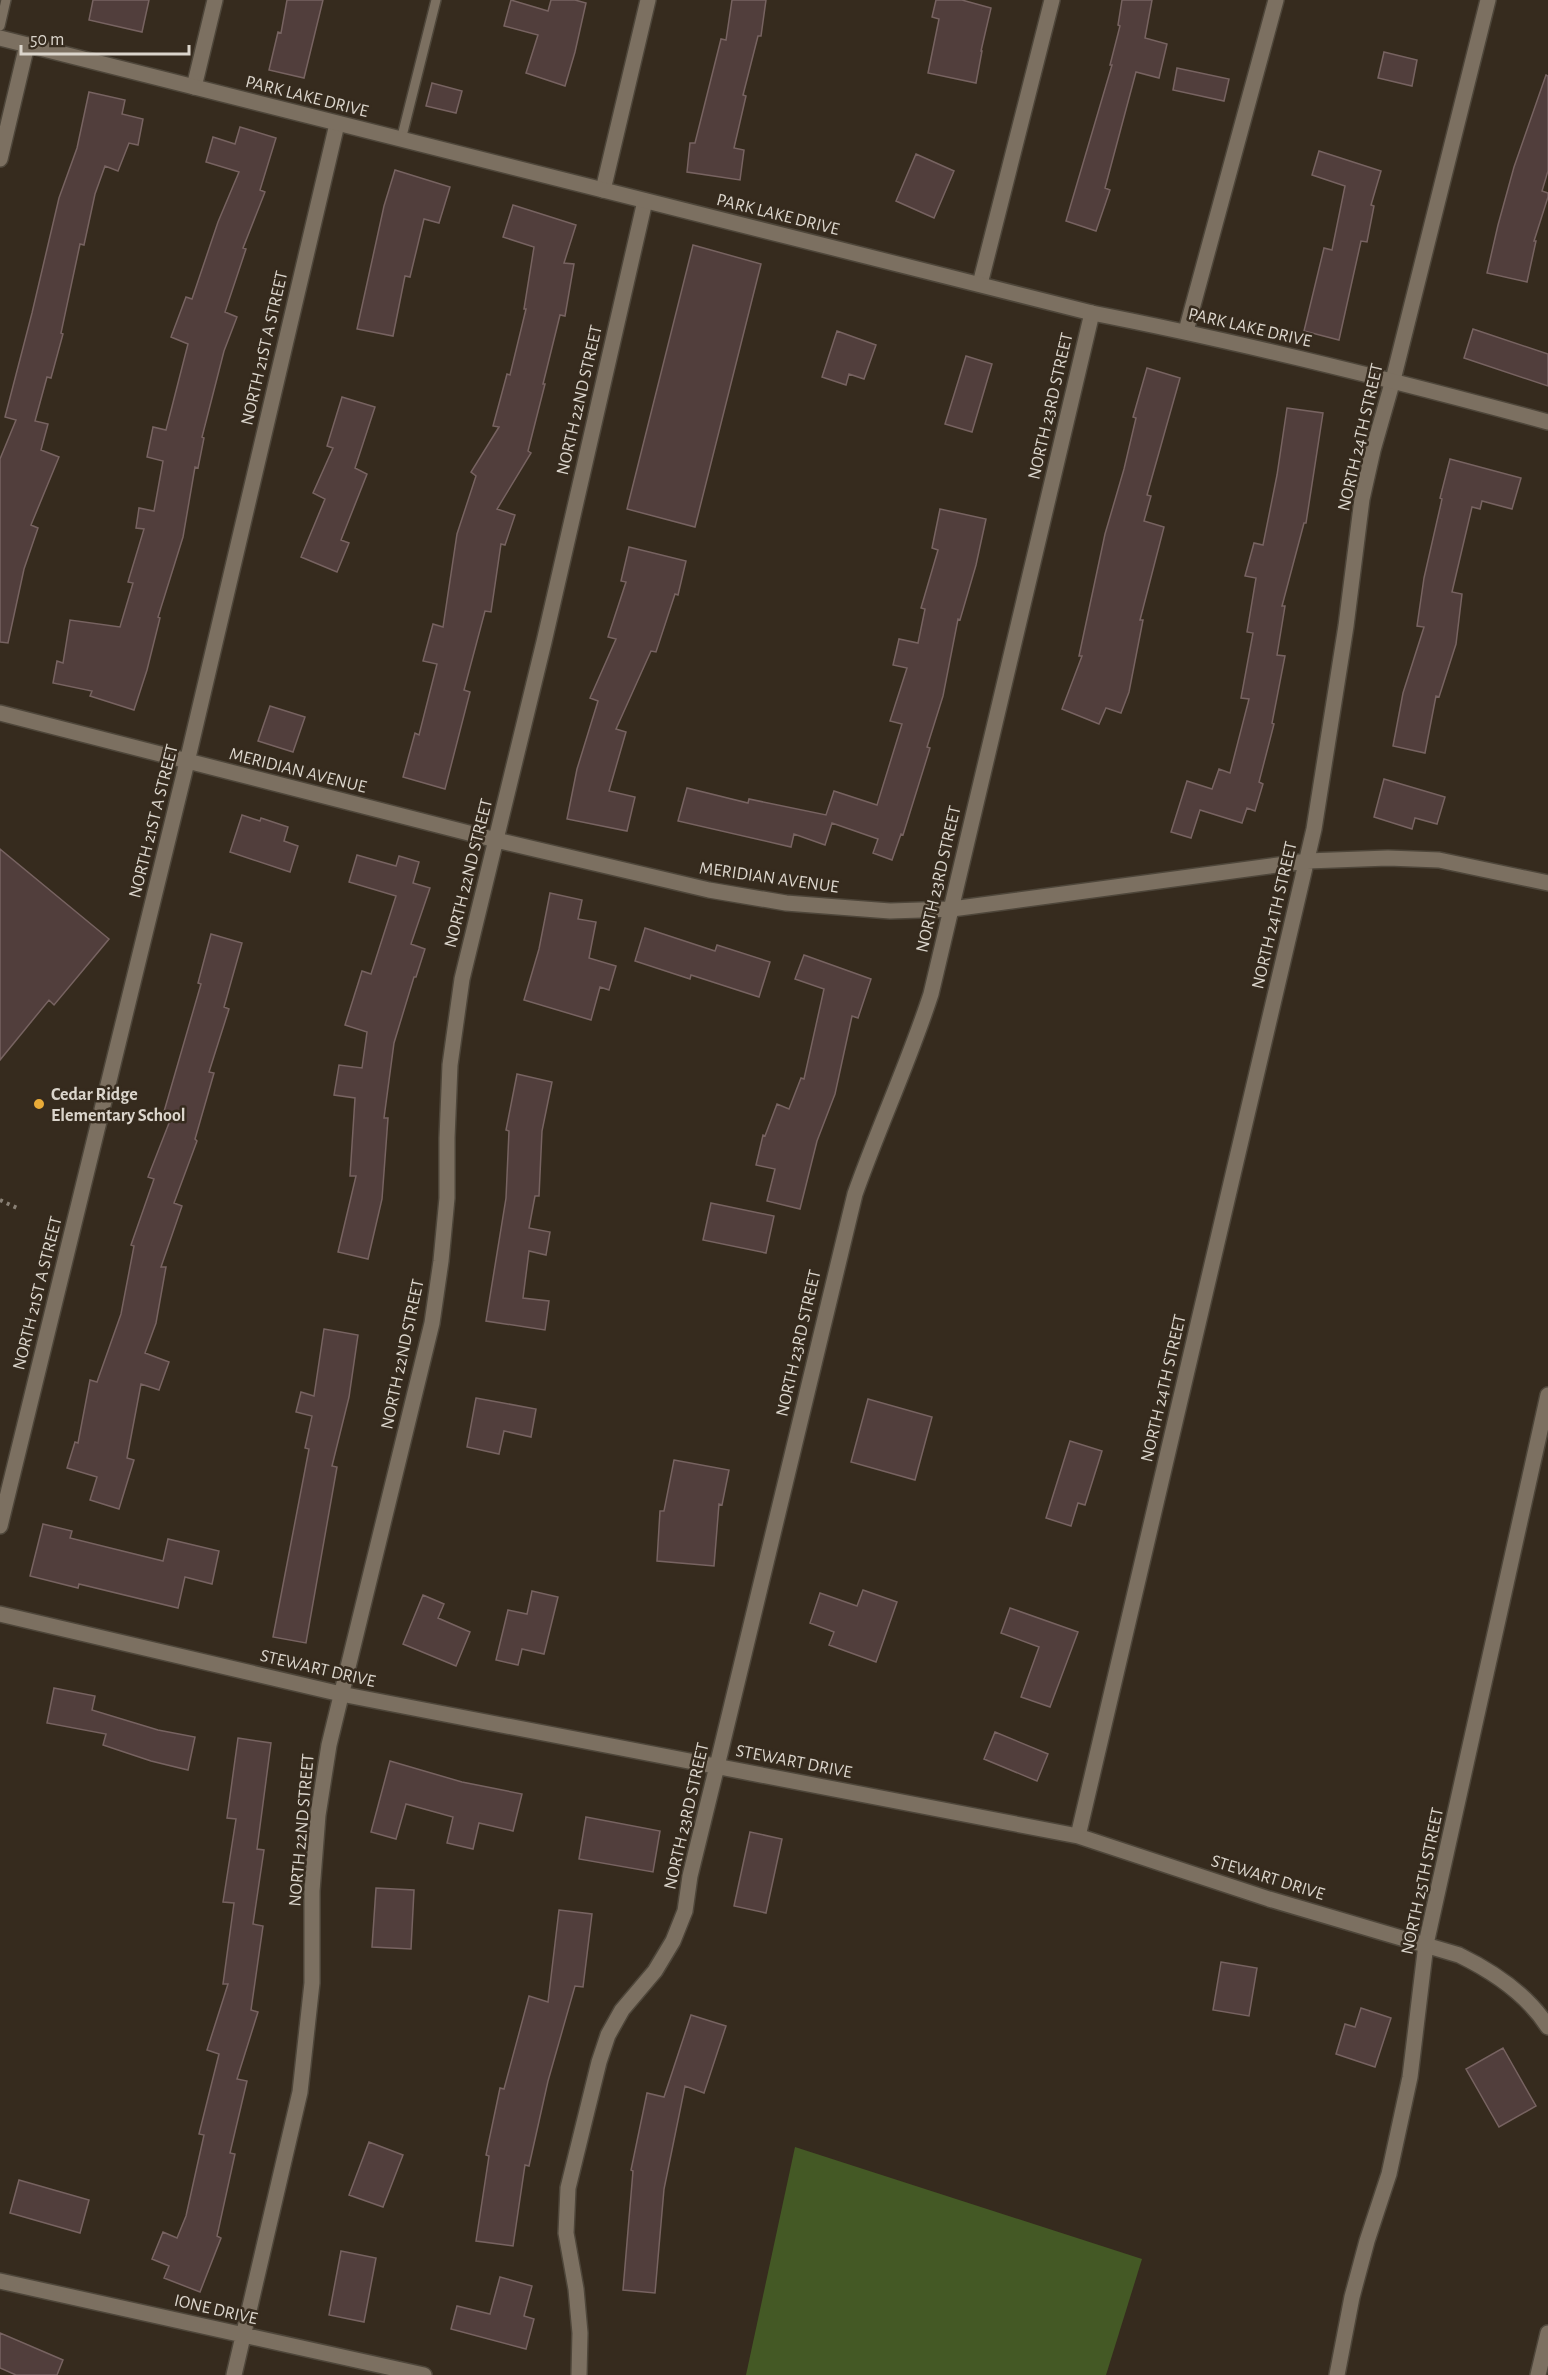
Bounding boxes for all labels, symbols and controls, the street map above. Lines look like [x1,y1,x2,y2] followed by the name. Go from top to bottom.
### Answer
[21,18,189,56] scale bar
[30,31,64,49] text: 50 m
[243,73,370,121] street label: PARK LAKE DRIVE
[714,191,841,239] street label: PARK LAKE DRIVE
[238,269,292,427] street label: NORTH 21ST A STREET
[1186,305,1314,351] street label: PARK LAKE DRIVE
[554,323,606,477] street label: NORTH 22ND STREET
[1025,331,1077,481] street label: NORTH 23RD STREET
[1335,361,1387,513] street label: NORTH 24TH STREET
[126,742,182,900] street label: NORTH 21ST A STREET
[227,745,369,797] street label: MERIDIAN AVENUE
[442,797,496,950] street label: NORTH 22ND STREET
[913,804,965,954] street label: NORTH 23RD STREET
[1249,839,1301,991] street label: NORTH 24TH STREET
[698,859,840,897] street label: MERIDIAN AVENUE
[51,1086,186,1125] place label: Cedar Ridge Elementary School
[32,1097,46,1111] marker: Cedar Ridge Elementary School
[10,1214,66,1372] street label: NORTH 21ST A STREET
[773,1268,825,1418] street label: NORTH 23RD STREET
[378,1277,428,1431] street label: NORTH 22ND STREET
[1138,1312,1190,1464] street label: NORTH 24TH STREET
[258,1647,378,1691] street label: STEWART DRIVE
[661,1741,713,1891] street label: NORTH 23RD STREET
[734,1742,854,1782] street label: STEWART DRIVE
[286,1753,318,1907] street label: NORTH 22ND STREET
[1399,1806,1447,1956] street label: NORTH 25TH STREET
[1209,1852,1327,1904] street label: STEWART DRIVE
[172,2292,259,2328] street label: IONE DRIVE

